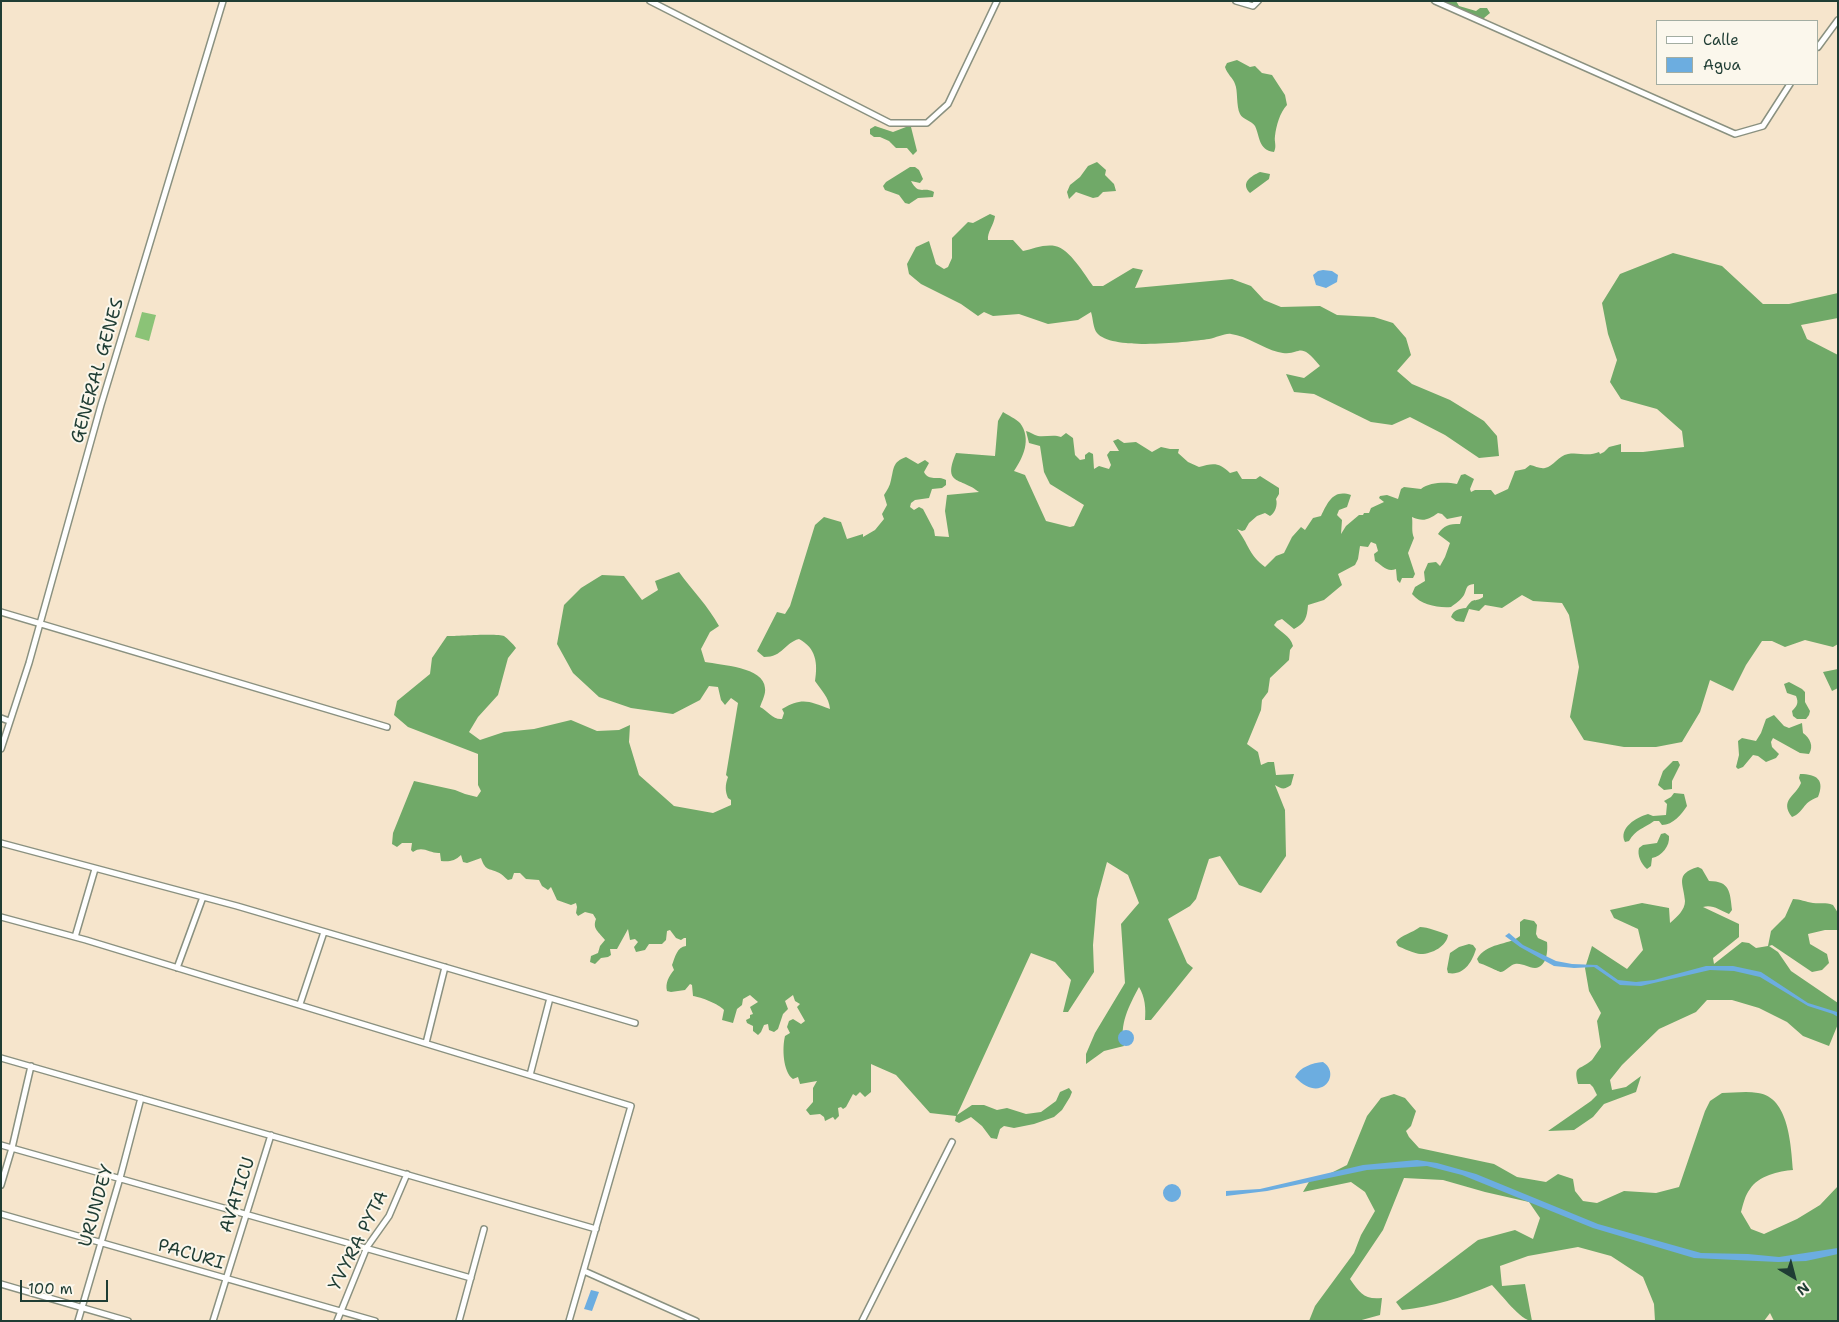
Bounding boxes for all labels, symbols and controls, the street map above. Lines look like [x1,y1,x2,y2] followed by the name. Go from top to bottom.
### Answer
[1656,20,1819,85] legend
[1703,30,1739,50] text: Calle
[1703,55,1741,75] text: Agua
[67,296,129,446] street label: GENERAL GENES
[216,1154,260,1236] street label: AVATICU
[75,1162,119,1250] street label: URUNDEY
[325,1187,393,1295] street label: YVYRA PYTA
[155,1235,227,1275] street label: PACURI
[1769,1252,1819,1302] north arrow
[22,1270,110,1302] scale bar
[1793,1278,1813,1300] text: N
[28,1279,73,1299] text: 100 m

